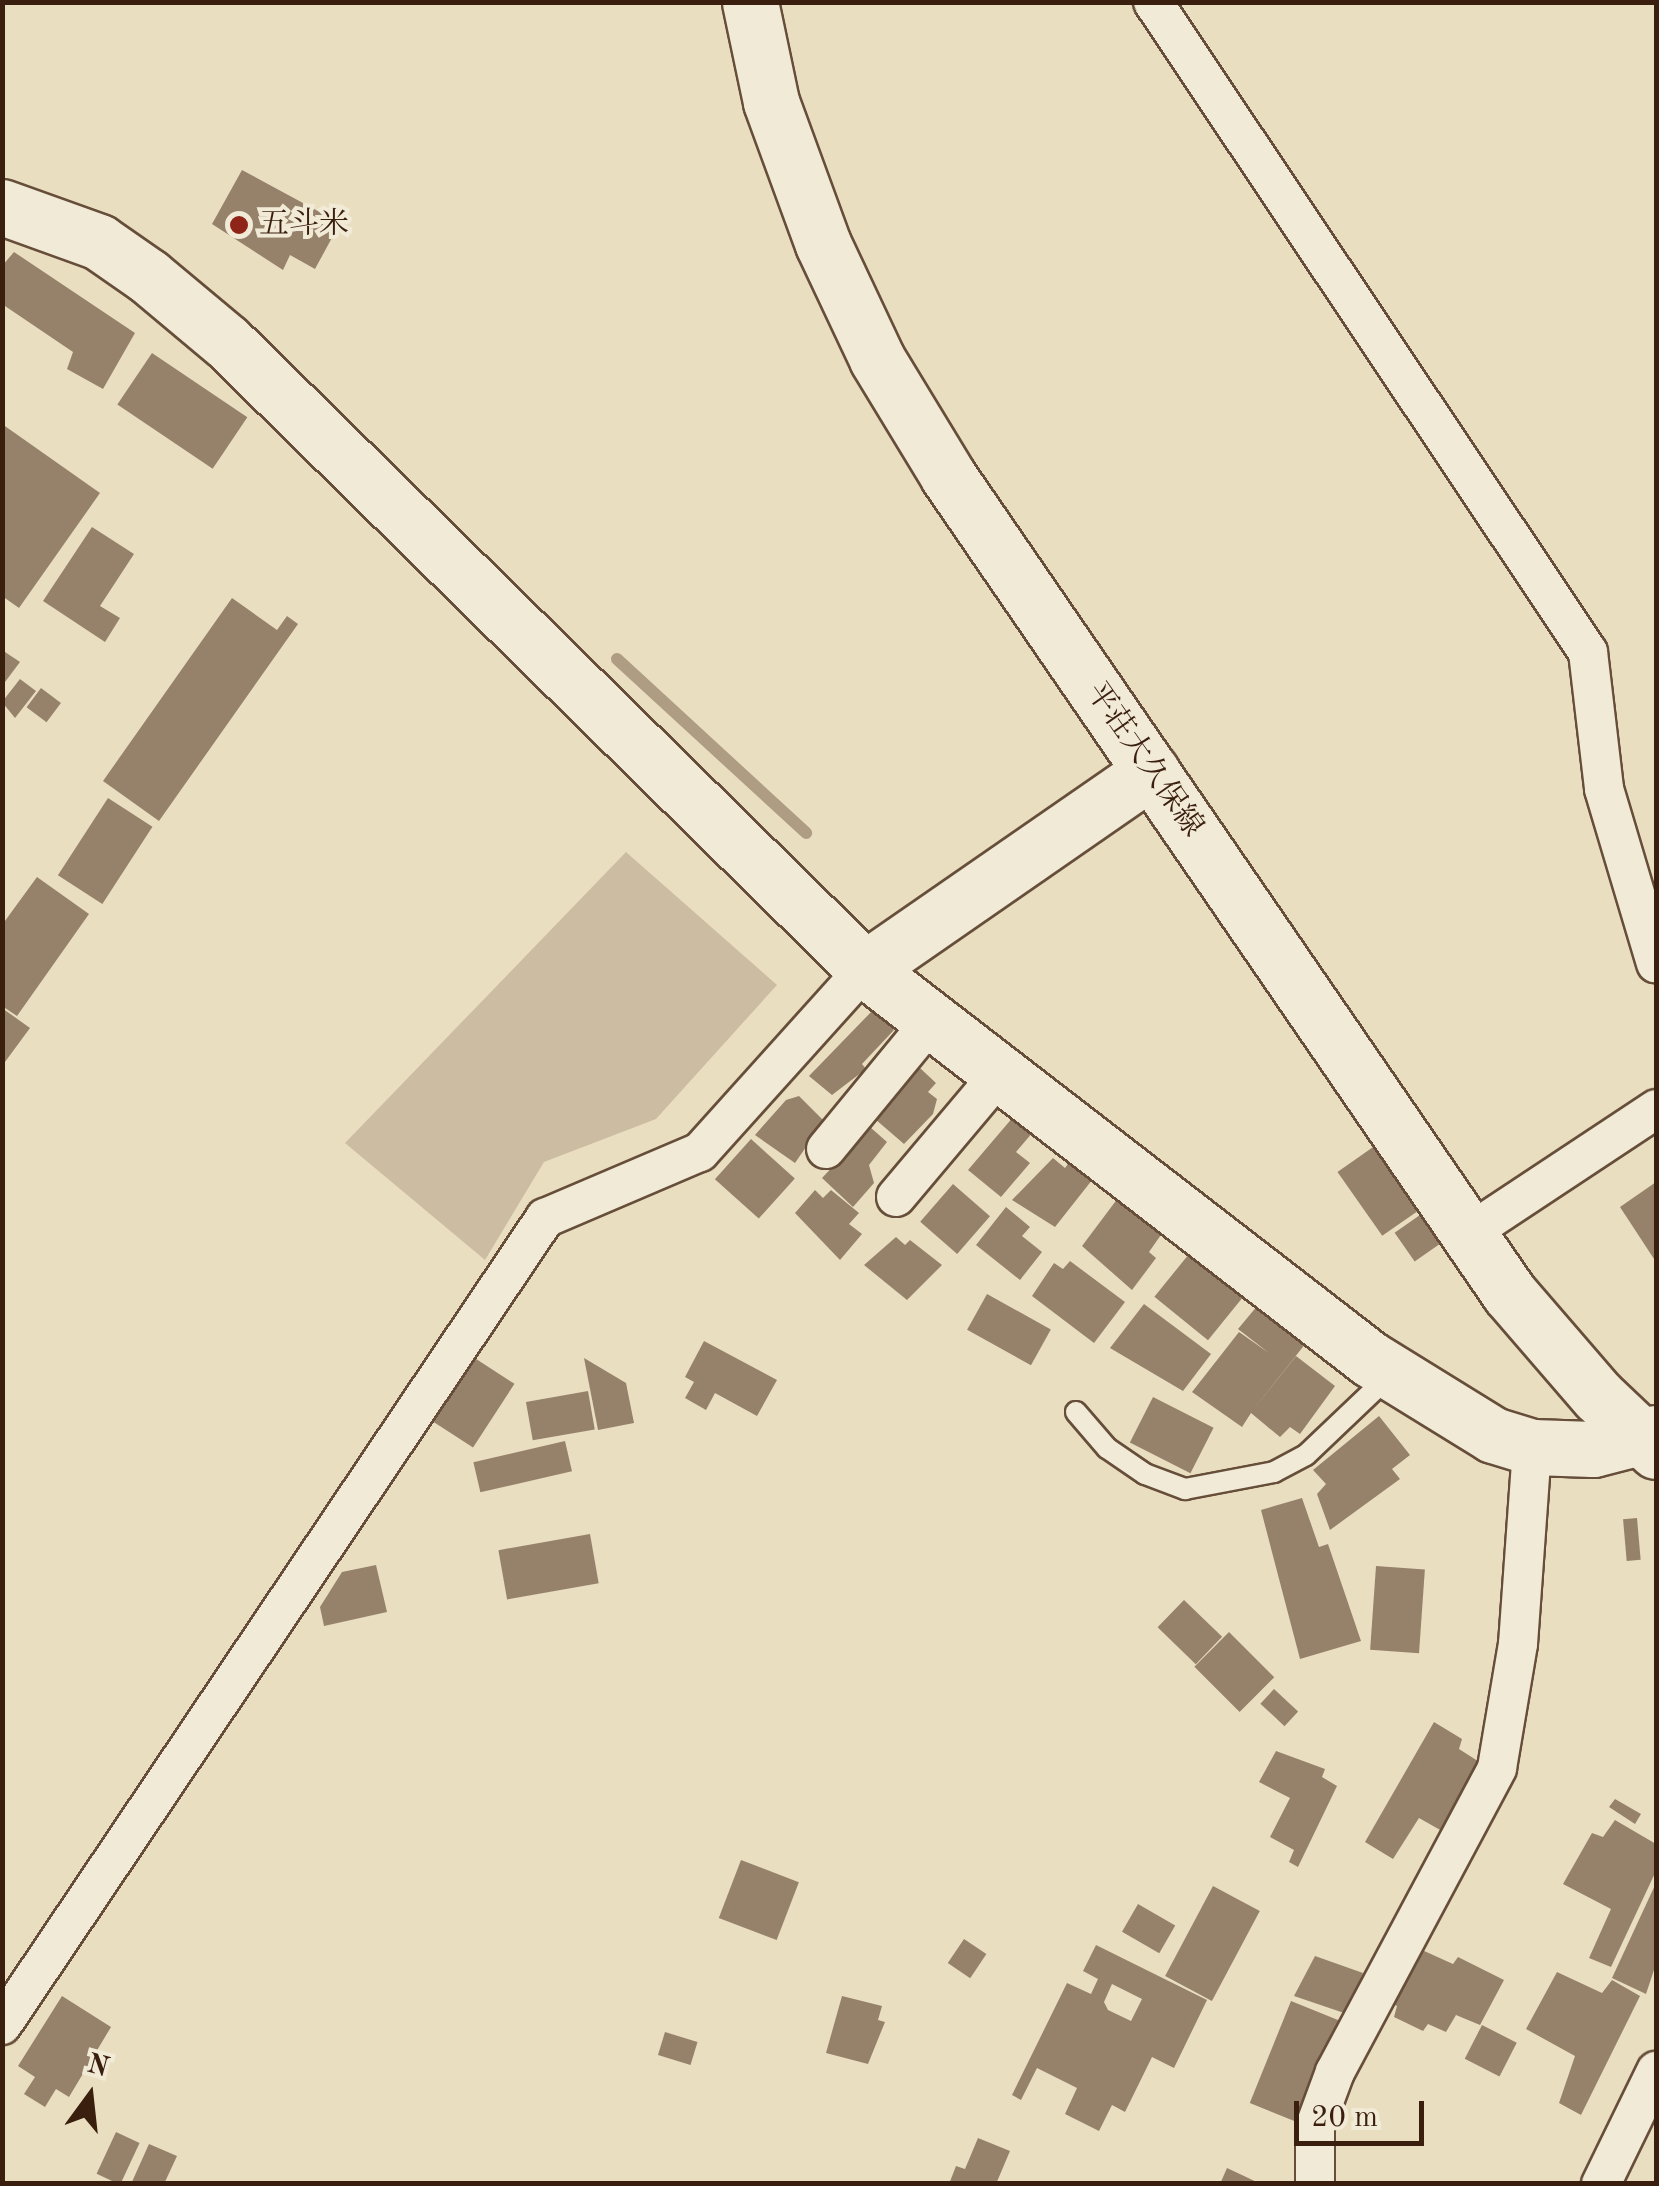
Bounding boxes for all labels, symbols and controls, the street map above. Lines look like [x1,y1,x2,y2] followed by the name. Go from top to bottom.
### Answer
[259,207,349,243] place label: 五斗米
[228,214,250,236] marker: 五斗米
[1078,676,1210,844] street label: 平荘大久保線
[40,2046,140,2146] north arrow
[84,2051,112,2083] text: N
[1299,2081,1429,2143] scale bar
[1311,2103,1378,2133] text: 20 m

